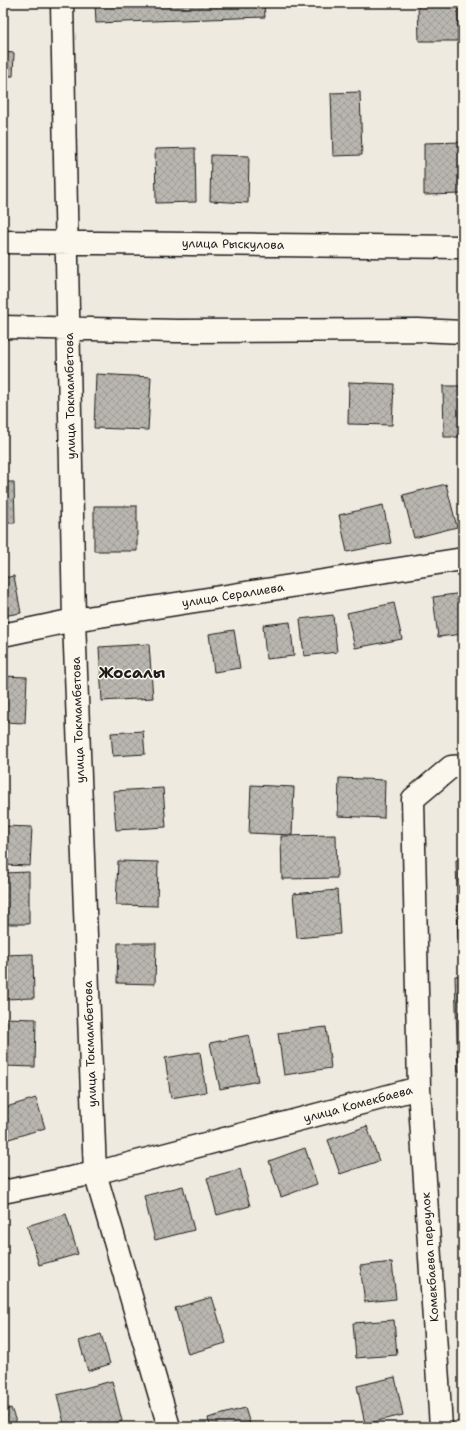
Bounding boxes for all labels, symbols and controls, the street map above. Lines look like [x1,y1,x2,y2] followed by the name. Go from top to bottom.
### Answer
[182,235,285,253] street label: улица Рыскулова
[61,332,79,459] street label: улица Токмамбетова
[181,579,286,611] street label: улица Сералиева
[68,656,88,784] street label: улица Токмамбетова
[99,662,166,683] district label: Жосалы
[80,980,100,1108] street label: улица Токмамбетова
[302,1082,415,1126] street label: улица Комекбаева
[417,1191,443,1323] street label: Комекбаева переулок

